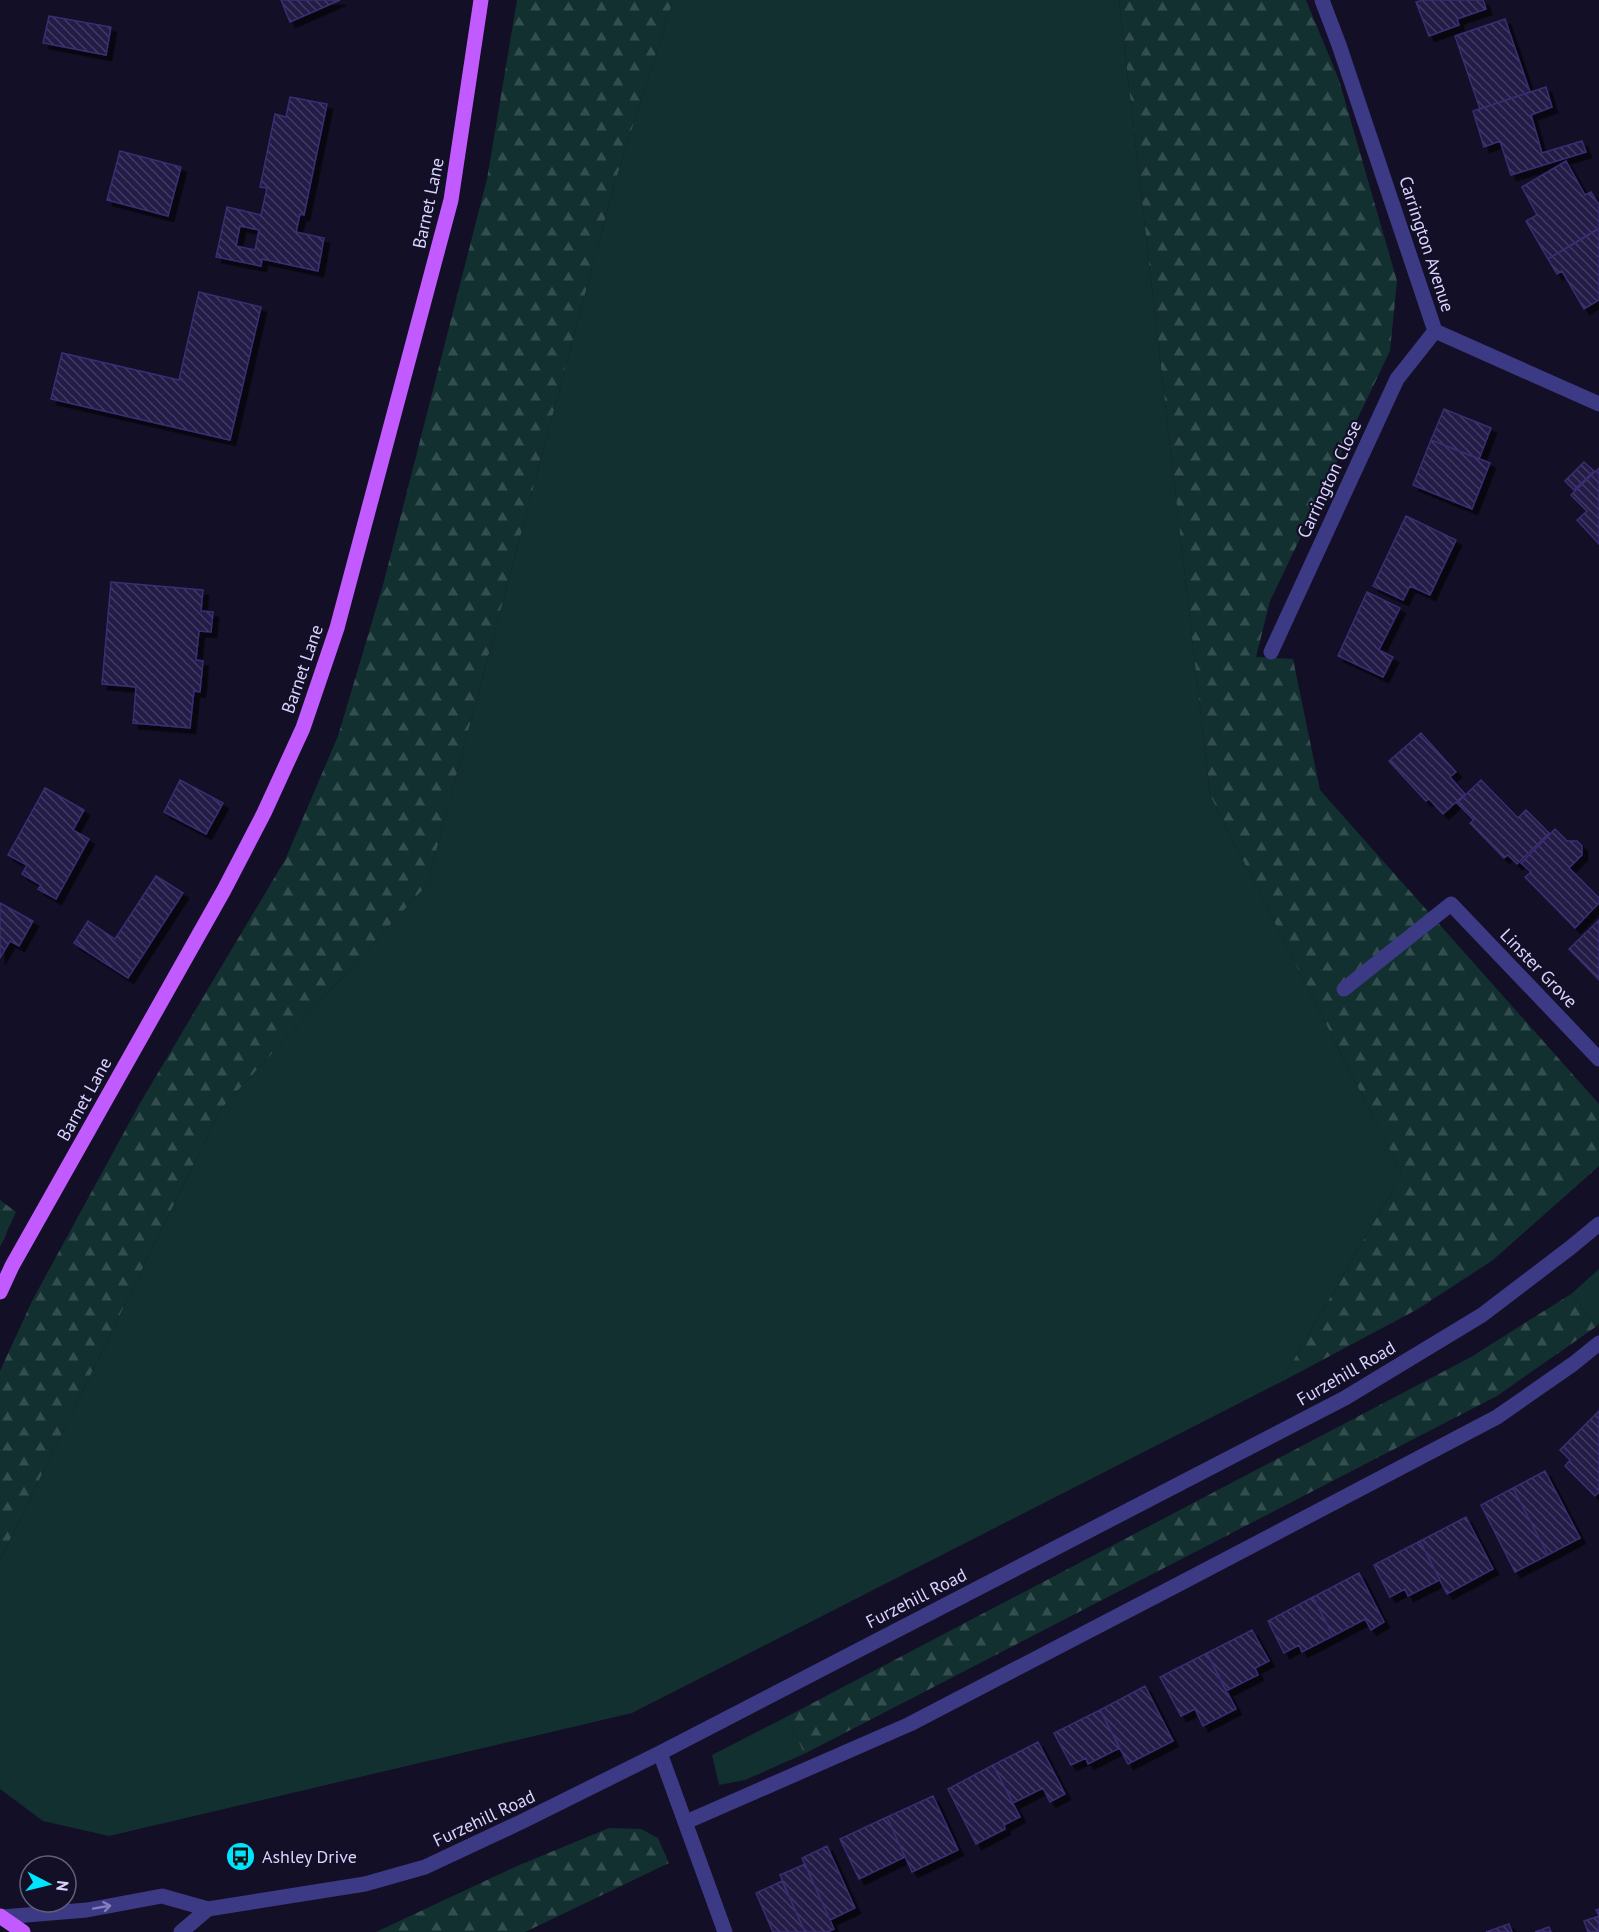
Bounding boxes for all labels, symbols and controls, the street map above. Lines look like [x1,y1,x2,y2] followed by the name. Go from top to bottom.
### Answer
[407,155,449,251] street label: Barnet Lane
[1394,173,1460,315] street label: Carrington Avenue
[1292,416,1366,542] street label: Carrington Close
[276,622,328,716] street label: Barnet Lane
[1495,923,1583,1013] street label: Linster Grove
[52,1053,116,1145] street label: Barnet Lane
[1293,1336,1399,1410] street label: Furzehill Road
[862,1563,970,1633] street label: Furzehill Road
[429,1784,539,1852] street label: Furzehill Road
[225,1840,257,1872] bus stop icon: Ashley Drive
[262,1845,357,1868] place label: Ashley Drive
[18,1854,78,1914] north arrow
[52,1879,73,1892] text: N
[91,1901,111,1912] one-way arrow

